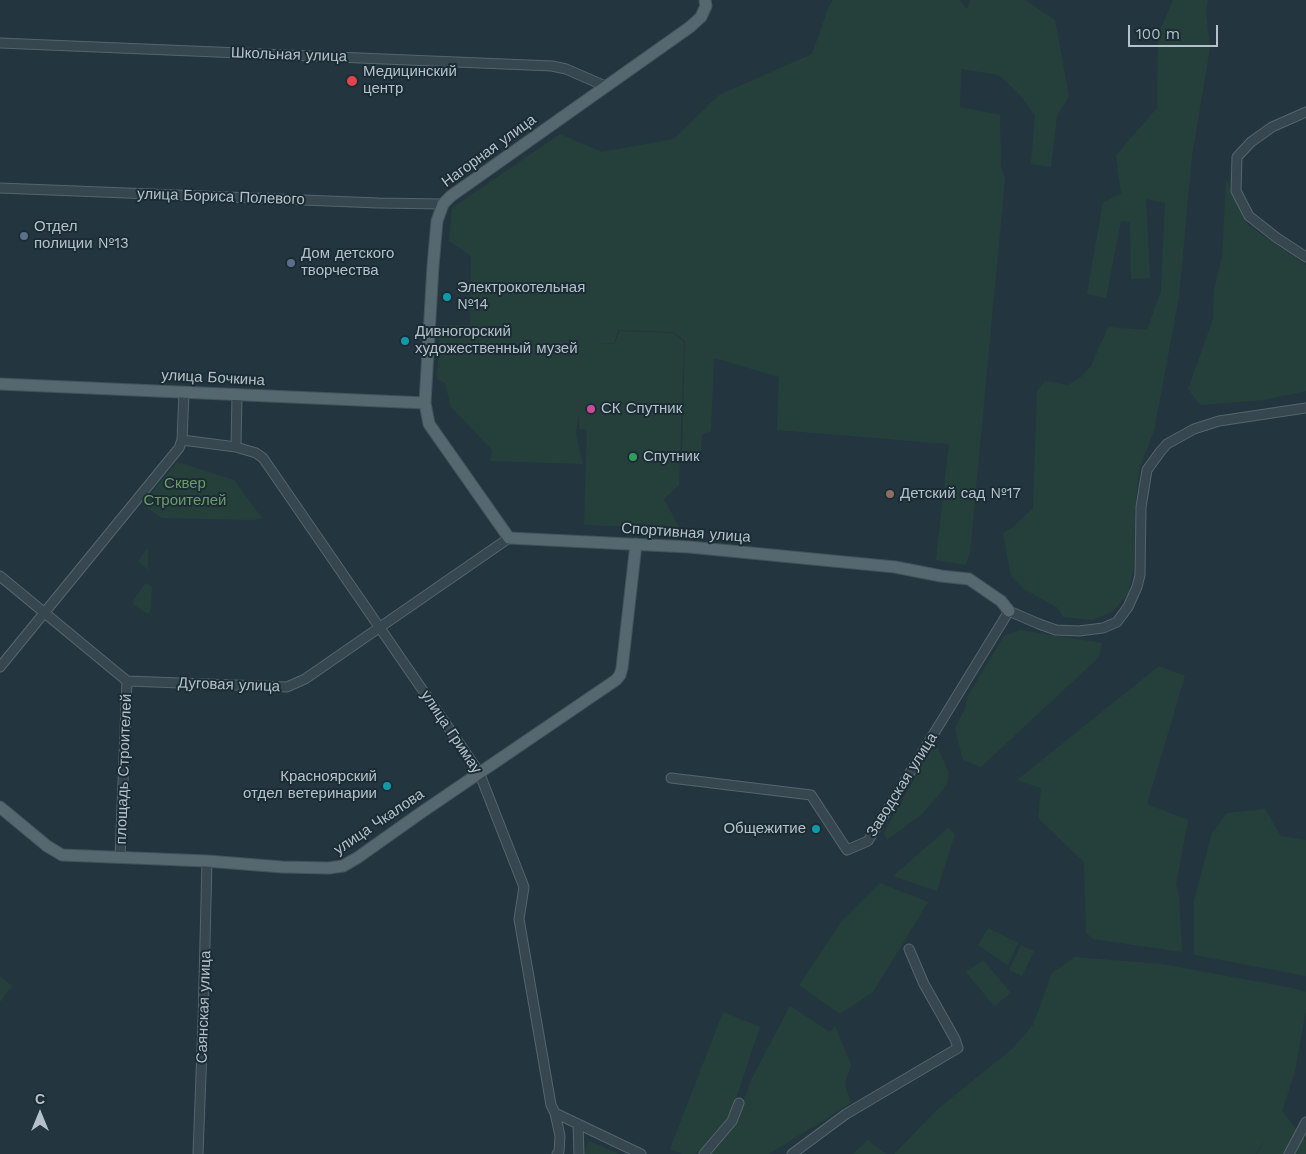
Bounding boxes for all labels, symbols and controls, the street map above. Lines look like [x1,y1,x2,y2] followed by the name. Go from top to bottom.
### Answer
[1131,15,1221,47] scale bar
[1136,25,1180,43] text: 100 m
[231,44,347,66] street label: Школьная улица
[363,63,457,98] place label: Медицинский центр
[345,74,359,88] marker: Медицинский центр
[438,111,540,191] street label: Нагорная улица
[137,185,305,209] street label: улица Бориса Полевого
[34,218,129,253] place label: Отдел полиции №13
[18,230,30,242] marker: Отдел полиции №13
[301,245,394,280] place label: Дом детского творчества
[285,257,297,269] marker: Дом детского творчества
[457,279,585,314] place label: Электрокотельная №14
[441,291,453,303] marker: Электрокотельная №14
[415,323,578,358] place label: Дивногорский художественный музей
[399,335,411,347] marker: Дивногорский художественный музей
[161,366,265,390] street label: улица Бочкина
[601,400,682,418] place label: СК Спутник
[585,403,597,415] marker: СК Спутник
[643,448,700,466] place label: Спутник
[627,451,639,463] marker: Спутник
[144,475,226,510] park label: Сквер Строителей
[900,485,1021,503] place label: Детский сад №17
[884,488,896,500] marker: Детский сад №17
[621,520,751,546] street label: Спортивная улица
[178,674,280,696] street label: Дуговая улица
[417,687,485,777] street label: улица Гримау
[112,693,136,845] street label: площадь Строителей
[863,730,941,840] street label: Заводская улица
[243,768,377,803] place label: Красноярский отдел ветеринарии
[381,780,393,792] marker: Красноярский отдел ветеринарии
[330,785,428,859] street label: улица Чкалова
[723,820,806,838] place label: Общежитие
[810,823,822,835] marker: Общежитие
[193,950,215,1064] street label: Саянская улица
[15,1089,65,1139] north arrow
[35,1091,45,1107] text: С

